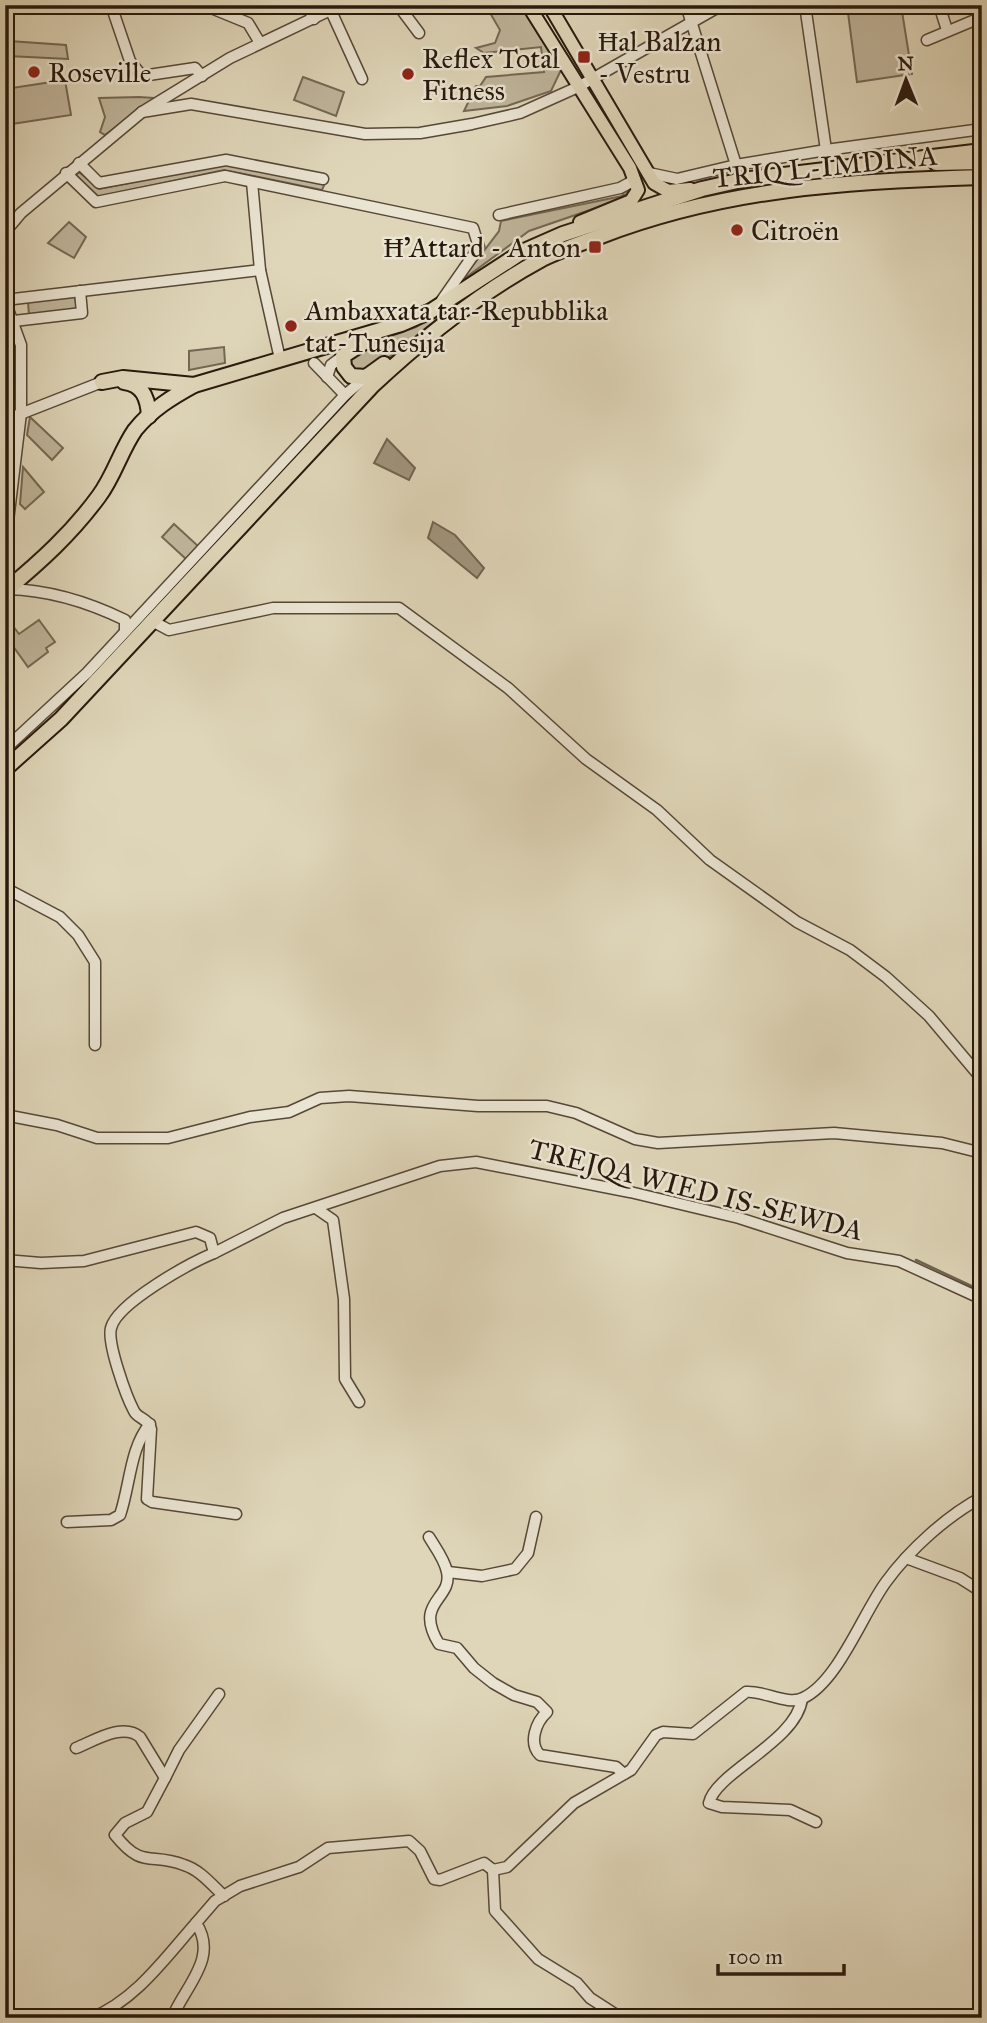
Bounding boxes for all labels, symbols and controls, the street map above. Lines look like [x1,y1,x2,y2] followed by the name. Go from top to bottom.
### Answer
[598,24,721,91] place label: Ħal Balzan - Vestru
[422,41,560,108] place label: Reflex Total Fitness
[872,46,942,116] north arrow
[576,49,592,65] marker: Ħal Balzan - Vestru
[897,52,914,75] text: N
[48,55,152,90] place label: Roseville
[26,64,42,80] marker: Roseville
[400,66,416,82] marker: Reflex Total Fitness
[711,137,939,196] street label: TRIQ L-IMDINA
[751,213,839,248] place label: Citroën
[729,222,745,238] marker: Citroën
[383,230,581,265] place label: Ħ'Attard - Anton
[587,239,603,255] marker: Ħ'Attard - Anton
[304,293,608,360] place label: Ambaxxata tar-Repubblika tat-Tunesija
[283,318,299,334] marker: Ambaxxata tar-Repubblika tat-Tunesija
[525,1131,867,1248] street label: TREJQA WIED IS-SEWDA
[718,1932,844,1976] scale bar
[728,1944,783,1970] text: 100 m

